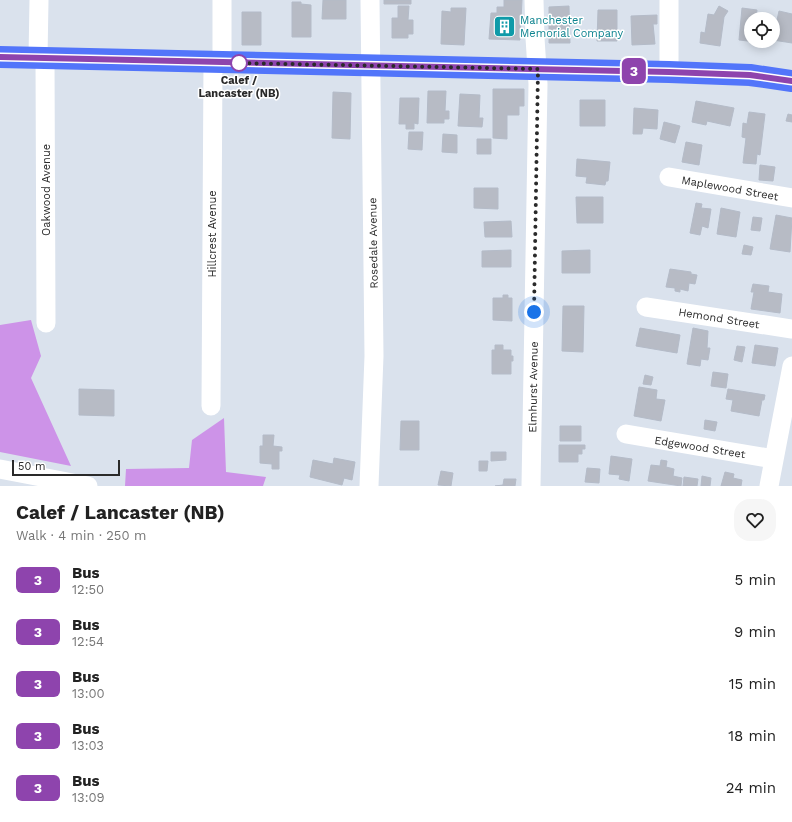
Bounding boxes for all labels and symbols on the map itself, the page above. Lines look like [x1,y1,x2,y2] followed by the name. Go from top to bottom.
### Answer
[492,13,518,39] building icon: Manchester Memorial Company
[520,14,624,40] place label: Manchester Memorial Company
[230,54,248,72] marker: Calef / Lancaster (NB)
[621,58,647,84] line badge: 3
[198,74,280,100] place label: Calef / Lancaster (NB)
[40,144,53,236] street label: Oakwood Avenue
[681,174,780,203] street label: Maplewood Street
[206,190,219,278] street label: Hillcrest Avenue
[366,197,381,289] street label: Rosedale Avenue
[524,302,544,322] your location
[677,306,761,331] street label: Hemond Street
[526,341,541,433] street label: Elmhurst Avenue
[654,434,747,461] street label: Edgewood Street
[12,458,120,477] scale bar

